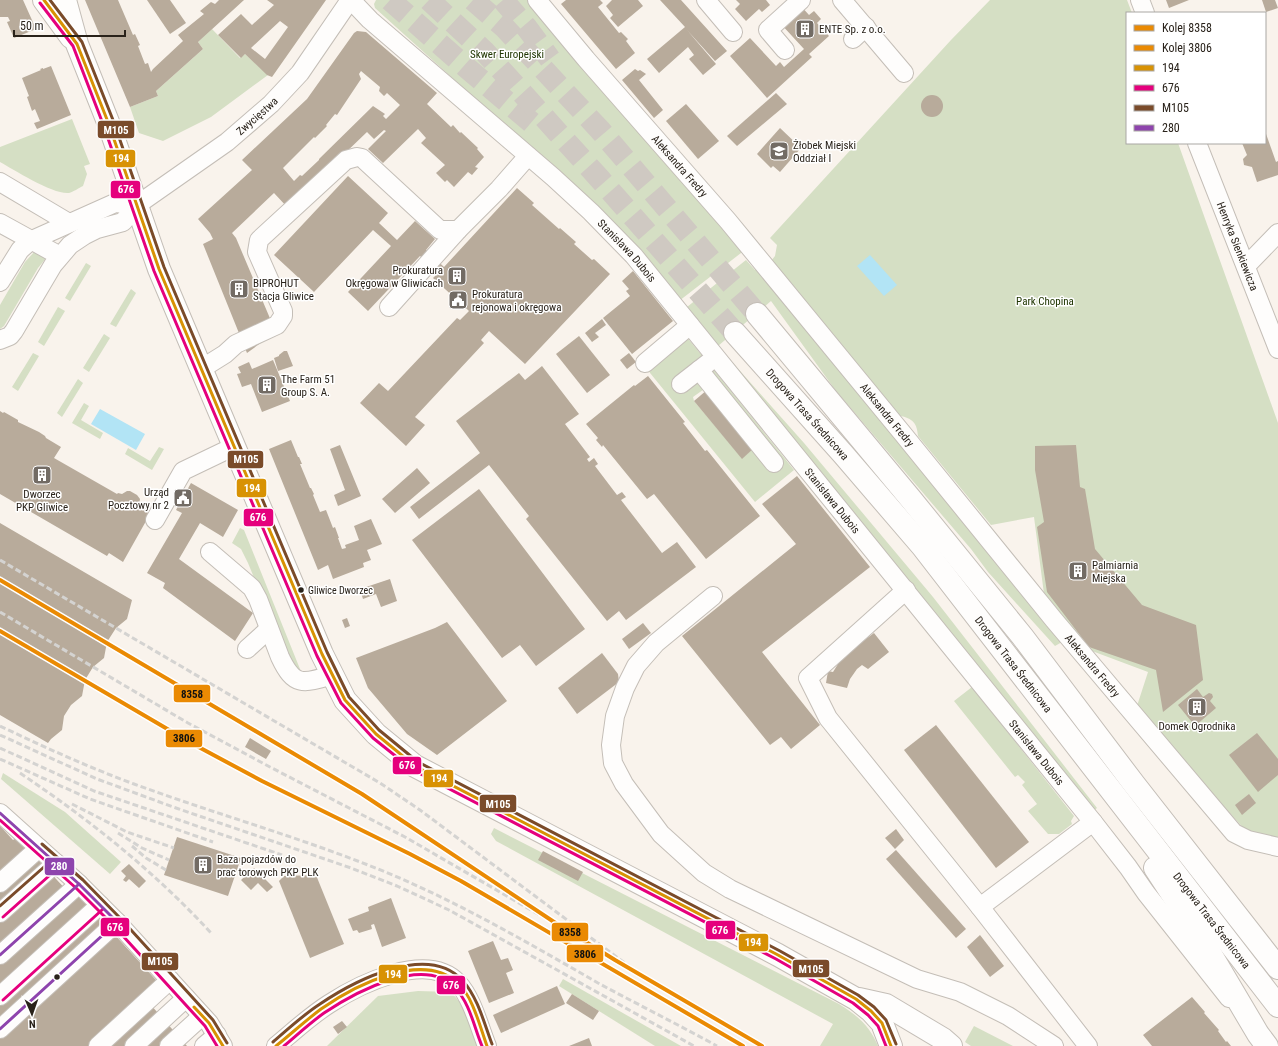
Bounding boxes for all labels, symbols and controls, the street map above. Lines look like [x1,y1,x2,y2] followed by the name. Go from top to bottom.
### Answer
[14,12,125,38] scale bar
[1126,12,1266,144] legend
[794,18,816,40] building icon: ENTE Sp. z o.o.
[20,19,44,33] text: 50 m
[1162,21,1212,35] text: Kolej 8358
[819,23,886,36] place label: ENTE Sp. z o.o.
[1162,41,1212,55] text: Kolej 3806
[470,48,544,61] park label: Skwer Europejski
[1162,61,1180,75] text: 194
[1162,81,1180,95] text: 676
[234,95,281,138] street label: Zwycięstwa
[1162,101,1189,115] text: M105
[97,120,135,139] line badge: M105
[1162,121,1180,135] text: 280
[103,124,129,137] text: M105
[649,133,710,200] street label: Aleksandra Fredry
[793,139,856,165] place label: Żłobek Miejski Oddział I
[768,140,790,162] school or university icon: Żłobek Miejski Oddział I
[105,149,136,168] line badge: 194
[113,152,130,165] text: 194
[110,180,141,199] line badge: 676
[118,183,135,196] text: 676
[1214,200,1260,293] street label: Henryka Sienkiewicza
[595,217,658,285] street label: Stanisława Dubois
[345,264,443,290] place label: Prokuratura Okręgowa w Gliwicach
[446,265,468,287] building icon: Prokuratura Okręgowa w Gliwicach
[253,277,314,303] place label: BIPROHUT Stacja Gliwice
[228,278,250,300] building icon: BIPROHUT Stacja Gliwice
[472,288,561,314] place label: Prokuratura rejonowa i okręgowa
[447,289,469,311] public building icon: Prokuratura rejonowa i okręgowa
[1016,295,1074,308] park label: Park Chopina
[763,366,851,463] street label: Drogowa Trasa Średnicowa
[281,373,335,399] place label: The Farm 51 Group S. A.
[256,374,278,396] building icon: The Farm 51 Group S. A.
[857,381,917,450] street label: Aleksandra Fredry
[227,450,264,469] line badge: M105
[233,453,259,466] text: M105
[31,464,53,486] building icon: Dworzec PKP Gliwice
[802,466,862,536] street label: Stanisława Dubois
[236,478,267,498] line badge: 194
[244,482,261,495] text: 194
[108,486,169,512] place label: Urząd Pocztowy nr 2
[172,487,194,509] public building icon: Urząd Pocztowy nr 2
[16,488,68,514] place label: Dworzec PKP Gliwice
[243,508,274,527] line badge: 676
[250,511,267,524] text: 676
[1092,559,1138,585] place label: Palmiarnia Miejska
[1067,560,1089,582] building icon: Palmiarnia Miejska
[296,585,306,595] marker: Gliwice Dworzec
[308,585,373,596] place label: Gliwice Dworzec
[972,614,1054,715] street label: Drogowa Trasa Średnicowa
[1062,632,1123,700] street label: Aleksandra Fredry
[173,684,211,703] line badge: 8358
[181,688,204,701] text: 8358
[1186,696,1208,718] building icon: Domek Ogrodnika
[1006,717,1067,788] street label: Stanisława Dubois
[1158,720,1236,733] place label: Domek Ogrodnika
[165,729,203,748] line badge: 3806
[173,732,196,745] text: 3806
[392,756,422,775] line badge: 676
[399,759,416,772] text: 676
[423,769,454,788] line badge: 194
[431,772,448,785] text: 194
[479,794,517,813] line badge: M105
[485,798,511,811] text: M105
[217,853,319,879] place label: Baza pojazdów do prac torowych PKP PLK
[192,854,214,876] building icon: Baza pojazdów do prac torowych PKP PLK
[44,857,75,876] line badge: 280
[51,860,68,873] text: 280
[1170,870,1253,971] street label: Drogowa Trasa Średnicowa
[100,917,130,937] line badge: 676
[705,920,736,940] line badge: 676
[107,921,124,934] text: 676
[551,922,589,942] line badge: 8358
[712,924,729,937] text: 676
[559,926,582,939] text: 8358
[738,933,769,952] line badge: 194
[745,936,762,949] text: 194
[566,944,604,963] line badge: 3806
[574,948,597,961] text: 3806
[141,952,179,971] line badge: M105
[147,955,173,968] text: M105
[792,959,830,978] line badge: M105
[798,963,824,976] text: M105
[378,964,408,984] line badge: 194
[385,968,402,981] text: 194
[52,972,62,982] unlabelled marker
[436,975,466,995] line badge: 676
[443,979,460,992] text: 676
[12,994,52,1034] north arrow
[28,1017,36,1030] text: N

